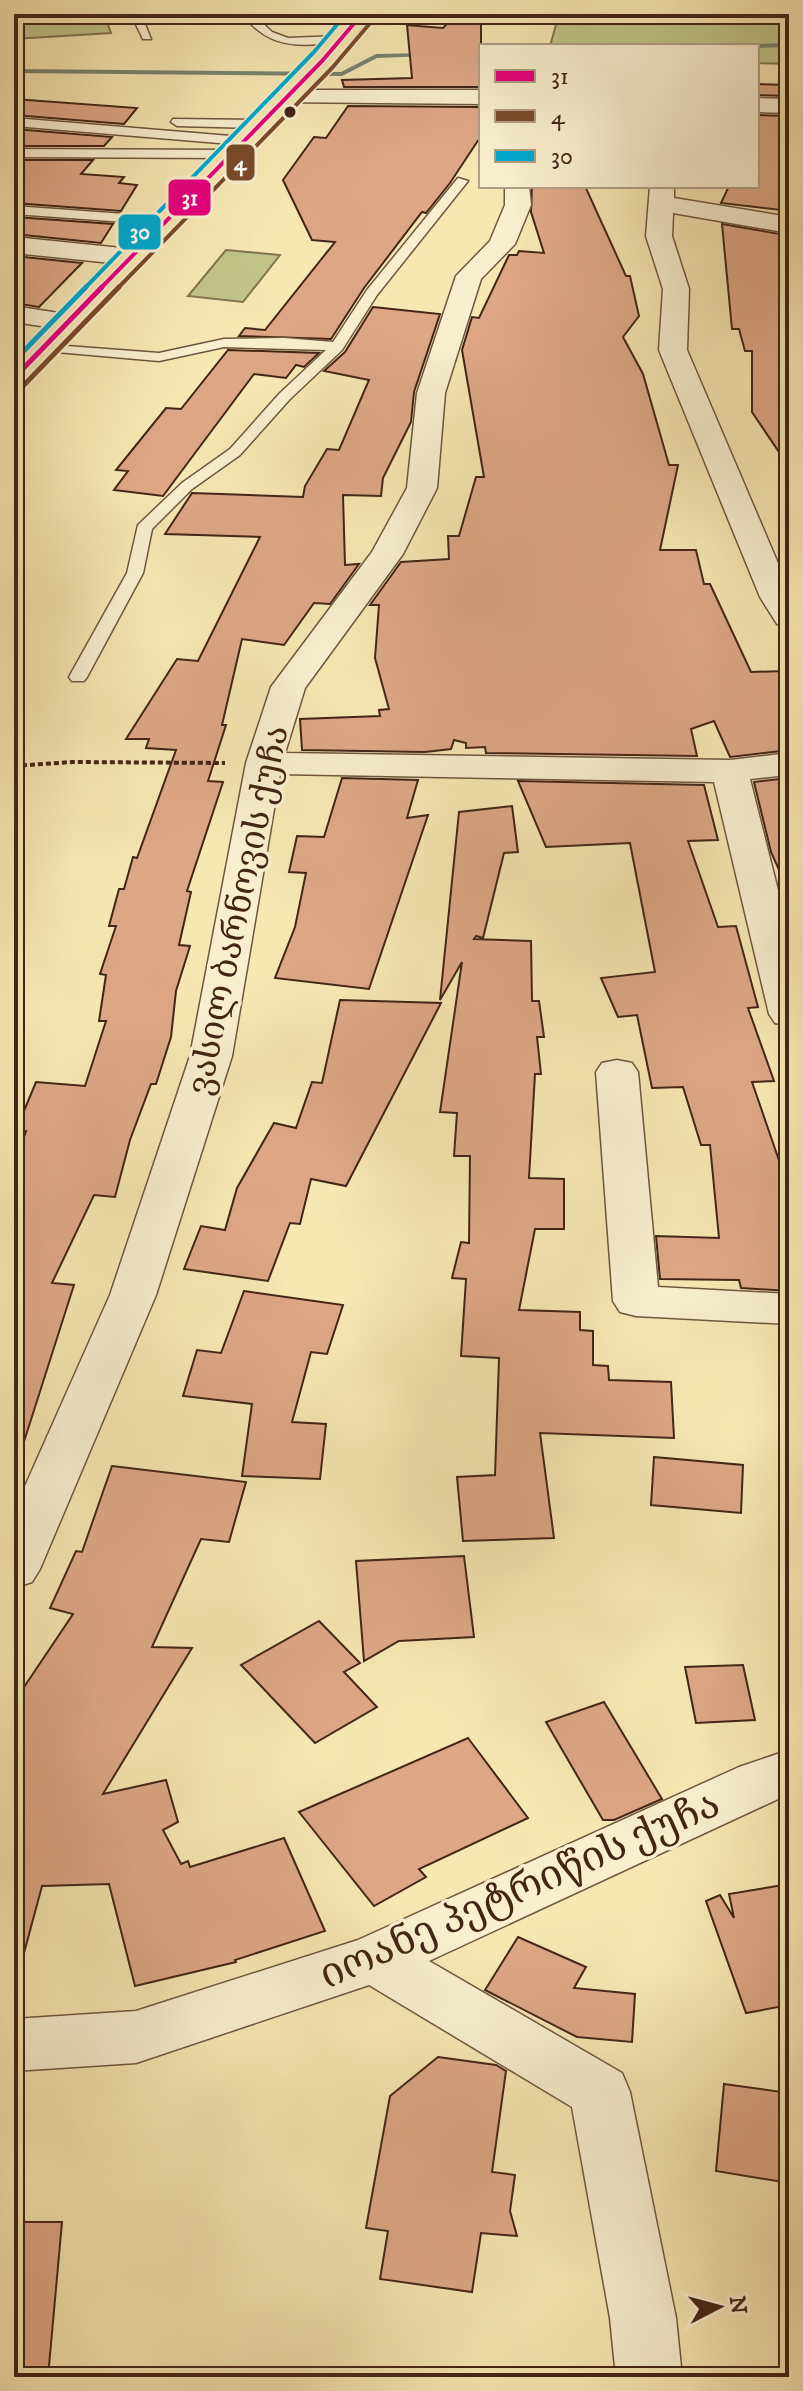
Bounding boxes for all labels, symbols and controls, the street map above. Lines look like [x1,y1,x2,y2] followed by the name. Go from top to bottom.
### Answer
[479,44,759,188] legend
[551,62,569,92] text: 31
[551,102,566,132] text: 4
[282,104,298,120] unlabelled marker
[551,142,573,172] text: 30
[225,143,256,182] line badge: 4
[234,150,248,177] text: 4
[167,178,212,217] line badge: 31
[182,185,198,212] text: 31
[117,213,162,251] line badge: 30
[130,219,150,246] text: 30
[179,722,299,1099] street label: ვასილ ბარნოვის ქუჩა
[312,1780,728,2002] street label: იოანე პეტრიწის ქუჩა
[679,2267,759,2347] north arrow
[723,2295,752,2315] text: N

